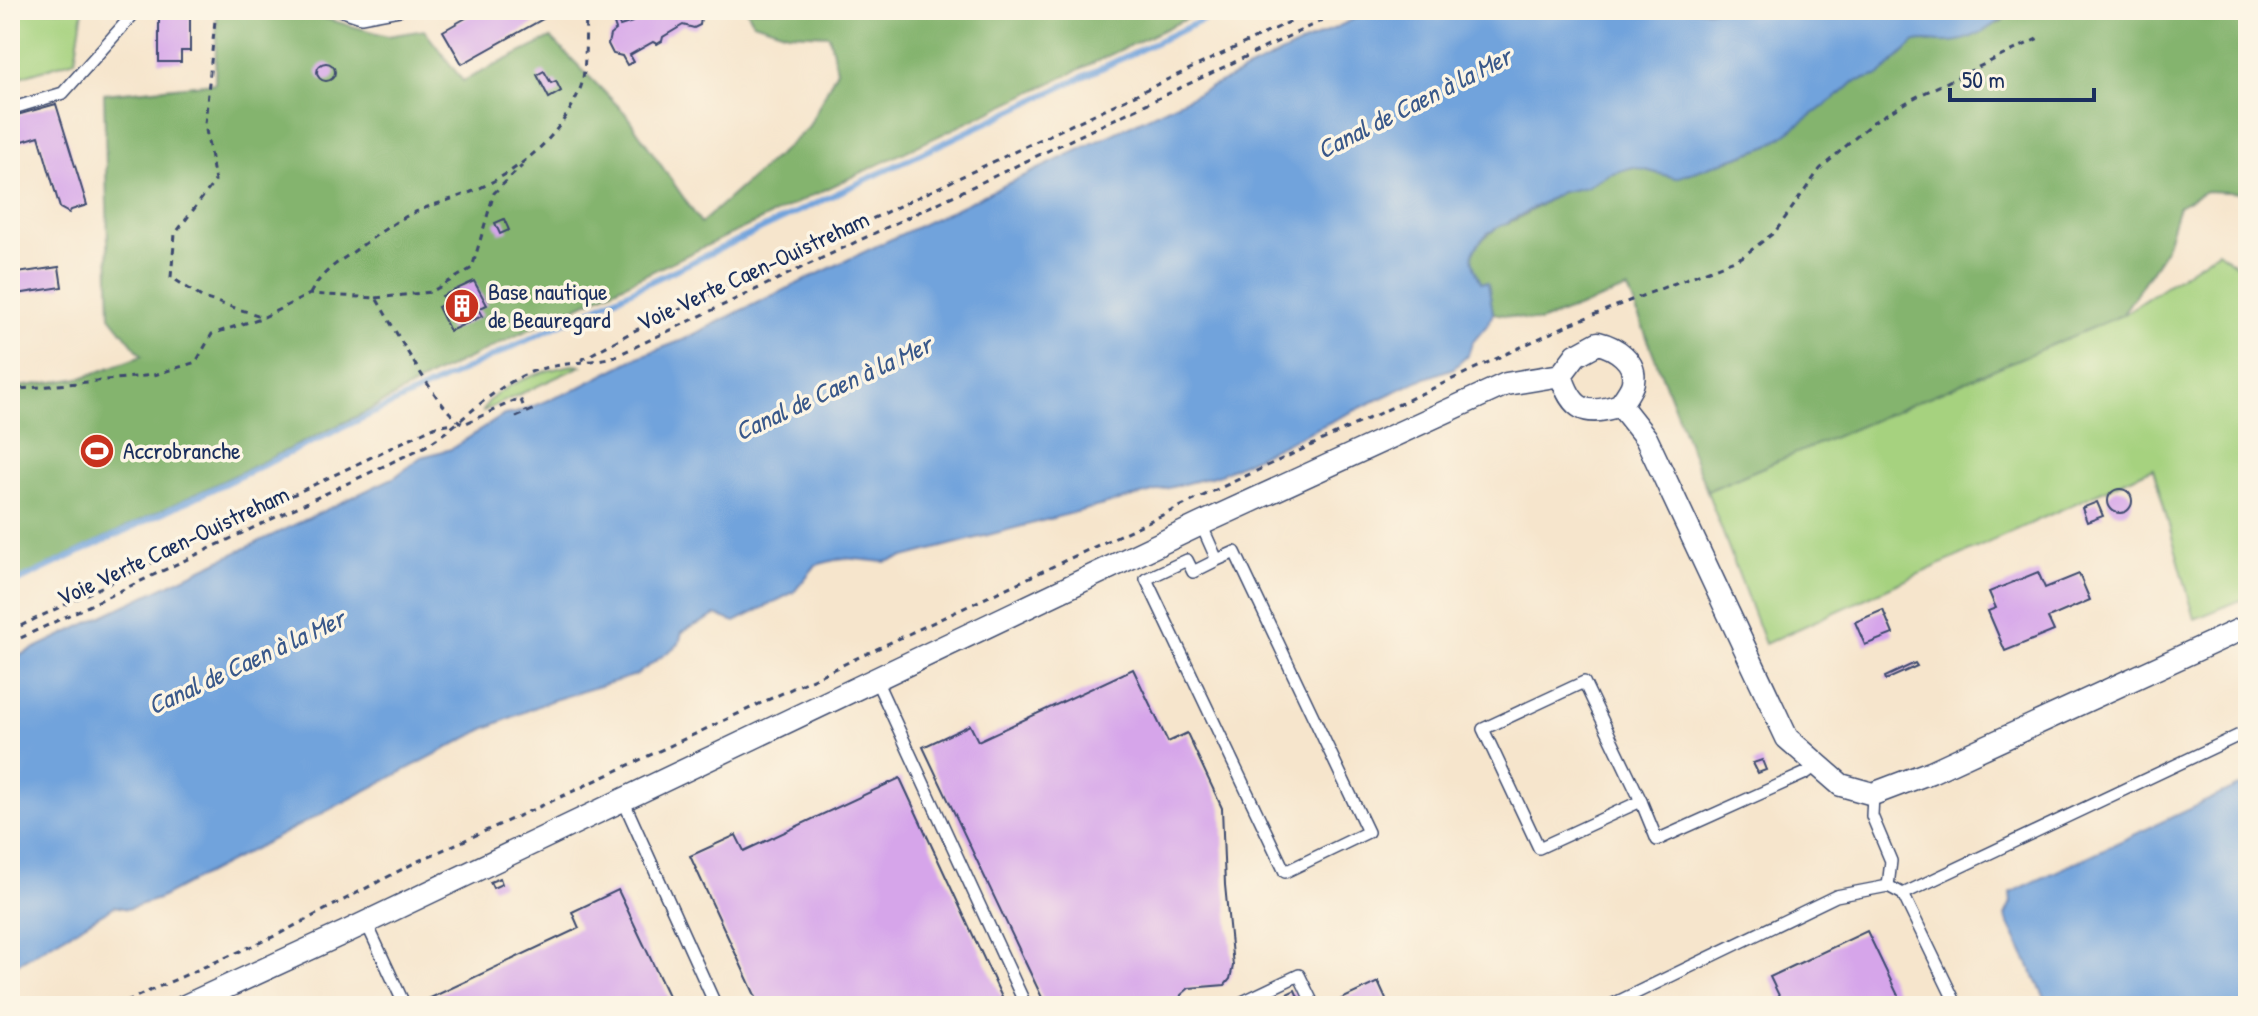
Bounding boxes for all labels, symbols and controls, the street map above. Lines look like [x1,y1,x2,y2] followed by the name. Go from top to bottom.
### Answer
[1311,37,1519,167] water label: Canal de Caen à la Mer
[1950,52,2094,102] scale bar
[1962,63,2005,95] text: 50 m
[631,202,874,338] street label: Voie Verte Caen-Ouistreham
[488,275,611,335] place label: Base nautique de Beauregard
[443,287,481,325] building icon: Base nautique de Beauregard
[729,325,940,448] water label: Canal de Caen à la Mer
[78,432,116,470] sports icon: Accrobranche
[123,434,241,466] place label: Accrobranche
[51,477,294,613] street label: Voie Verte Caen-Ouistreham
[142,599,353,722] water label: Canal de Caen à la Mer

